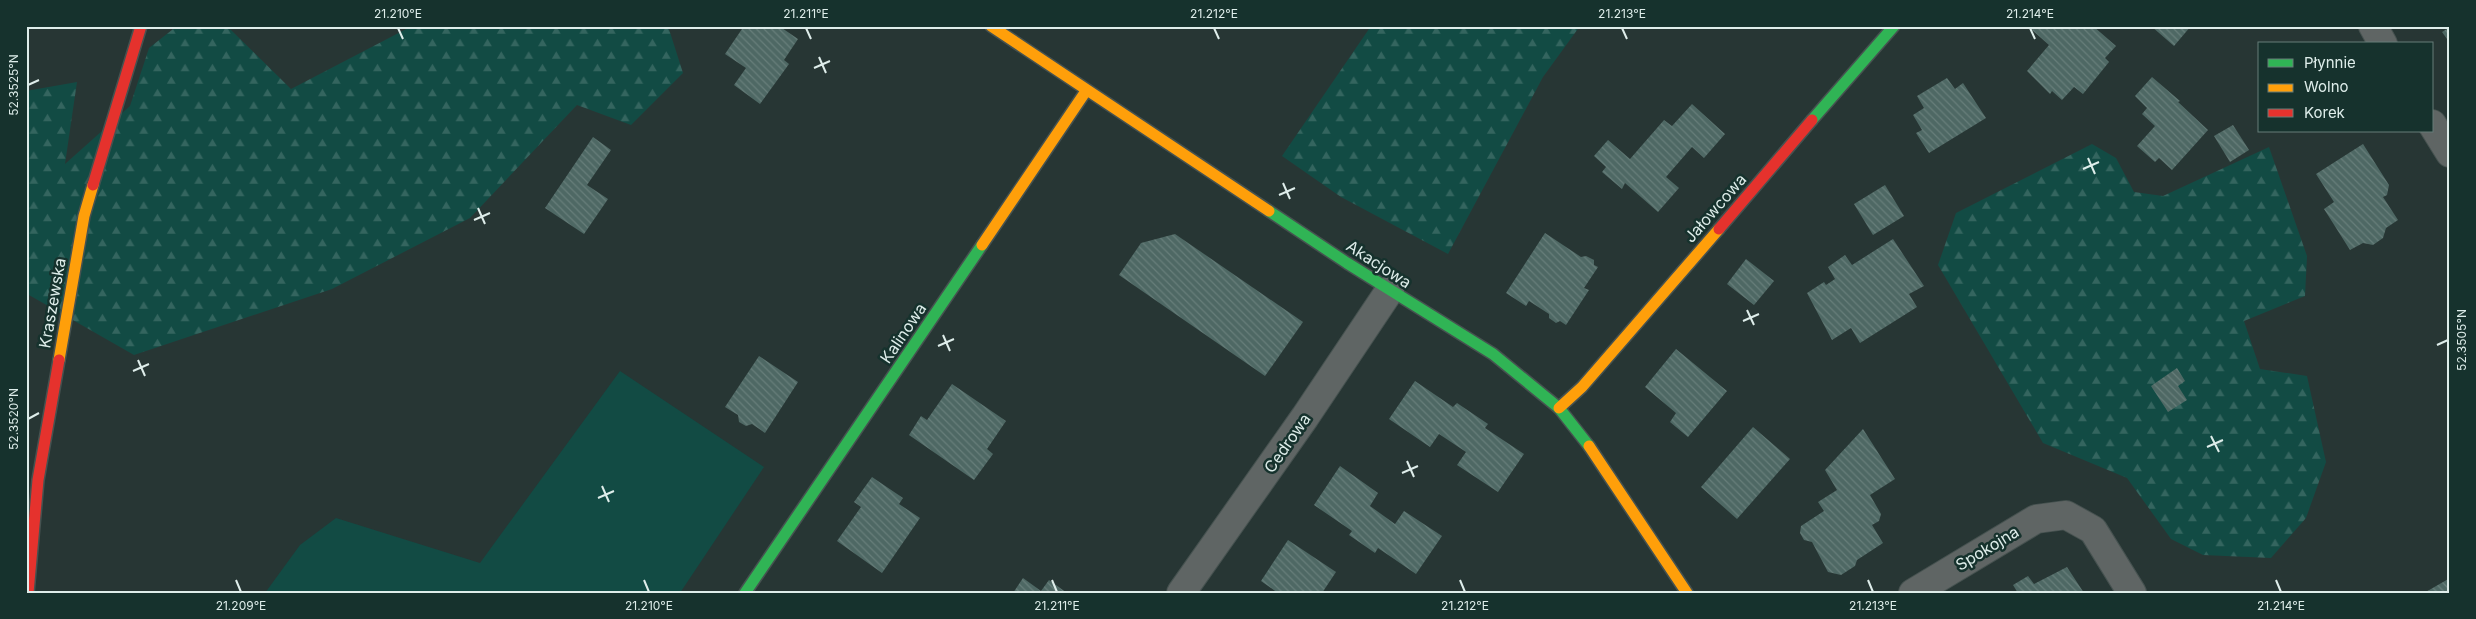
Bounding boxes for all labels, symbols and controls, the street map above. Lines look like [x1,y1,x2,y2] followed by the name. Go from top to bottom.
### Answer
[374,6,422,21] text: 21.210°E
[783,6,829,21] text: 21.211°E
[1190,6,1238,21] text: 21.212°E
[1598,6,1646,21] text: 21.213°E
[2006,6,2054,21] text: 21.214°E
[2258,42,2434,132] legend
[2304,53,2356,72] text: Płynnie
[6,54,21,116] text: 52.3525°N
[2304,77,2349,96] text: Wolno
[2304,103,2346,122] text: Korek
[1680,170,1750,246] street label: Jałowcowa
[1343,236,1415,292] street label: Akacjowa
[34,256,70,350] street label: Kraszewska
[876,299,930,367] street label: Kalinowa
[2454,309,2469,371] text: 52.3505°N
[6,388,21,450] text: 52.3520°N
[1259,409,1315,477] street label: Cedrowa
[1952,521,2022,575] street label: Spokojna
[216,598,266,613] text: 21.209°E
[625,598,673,613] text: 21.210°E
[1034,598,1080,613] text: 21.211°E
[1441,598,1489,613] text: 21.212°E
[1849,598,1897,613] text: 21.213°E
[2257,598,2305,613] text: 21.214°E

